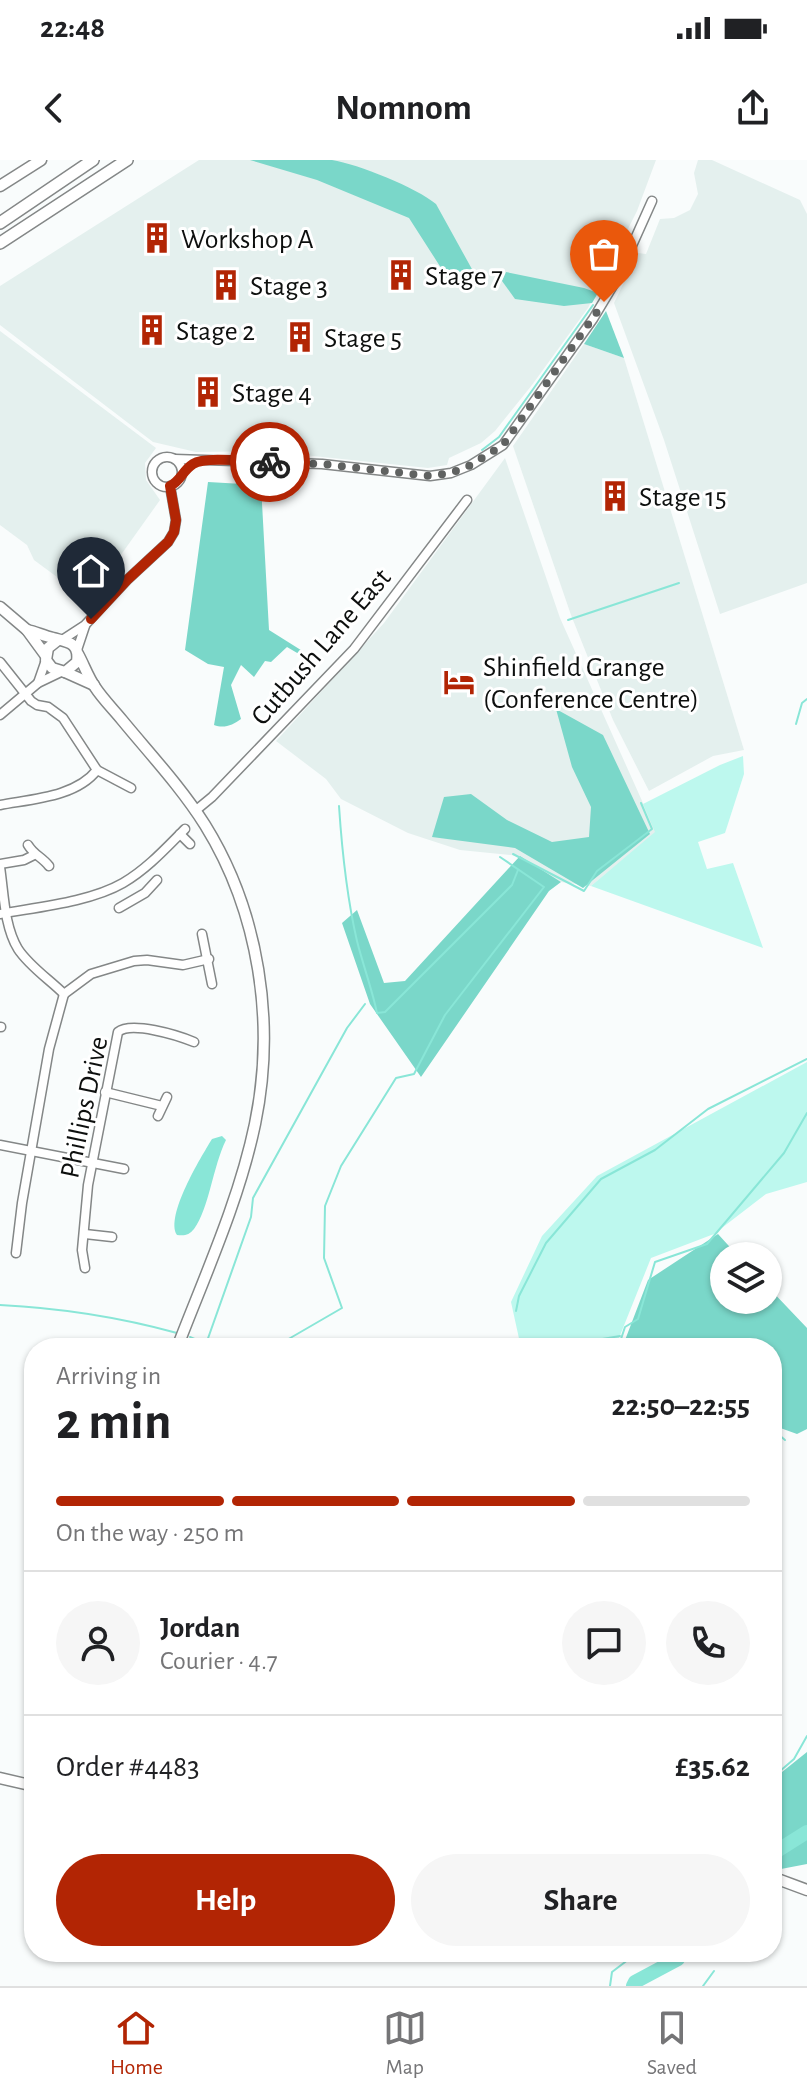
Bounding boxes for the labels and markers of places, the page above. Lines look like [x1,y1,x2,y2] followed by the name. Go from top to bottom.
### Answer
[570,220,638,302] pin
[140,221,174,255] building icon: Workshop A
[181,226,314,254] place label: Workshop A
[384,258,418,292] building icon: Stage 7
[425,263,503,291] place label: Stage 7
[209,268,243,302] building icon: Stage 3
[250,273,328,301] place label: Stage 3
[135,313,169,347] building icon: Stage 2
[176,318,255,346] place label: Stage 2
[283,320,317,354] building icon: Stage 5
[324,325,402,353] place label: Stage 5
[191,375,225,409] building icon: Stage 4
[232,380,312,408] place label: Stage 4
[598,479,632,513] building icon: Stage 15
[639,484,727,512] place label: Stage 15
[57,537,125,619] pin
[483,654,699,714] place label: Shinfield Grange (Conference Centre)
[442,665,476,699] hotel icon: Shinfield Grange (Conference Centre)

